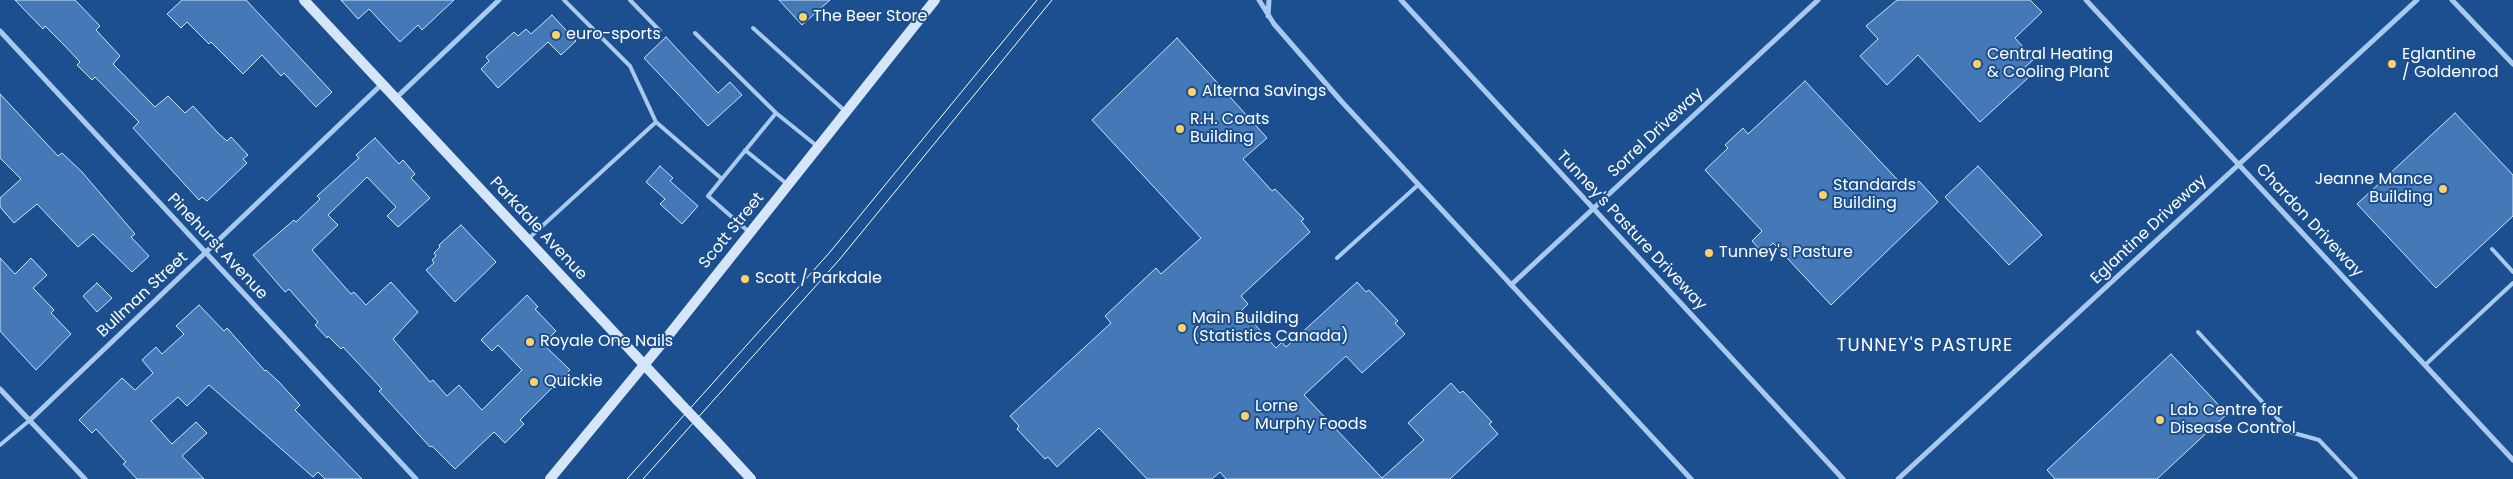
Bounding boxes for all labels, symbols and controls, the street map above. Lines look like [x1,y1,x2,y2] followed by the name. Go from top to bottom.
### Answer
[813,7,927,27] place label: The Beer Store
[797,11,809,23] marker: The Beer Store
[566,25,661,45] place label: euro-sports
[550,29,562,41] marker: euro-sports
[1987,45,2113,83] place label: Central Heating & Cooling Plant
[2402,45,2499,83] place label: Eglantine / Goldenrod
[1971,58,1983,70] marker: Central Heating & Cooling Plant
[2386,58,2398,70] marker: Eglantine / Goldenrod
[1202,82,1326,102] place label: Alterna Savings
[1605,84,1707,182] street label: Sorrel Driveway
[1186,86,1198,98] marker: Alterna Savings
[1190,110,1269,148] place label: R.H. Coats Building
[1174,123,1186,135] marker: R.H. Coats Building
[1552,147,1710,315] street label: Tunney's Pasture Driveway
[2252,160,2366,282] street label: Chardon Driveway
[2315,170,2433,208] place label: Jeanne Mance Building
[2087,171,2211,289] street label: Eglantine Driveway
[485,173,591,285] street label: Parkdale Avenue
[1833,176,1916,214] place label: Standards Building
[2437,183,2449,195] marker: Jeanne Mance Building
[696,189,768,273] street label: Scott Street
[1817,189,1829,201] marker: Standards Building
[163,190,271,304] street label: Pinehurst Avenue
[1719,243,1853,263] place label: Tunney's Pasture
[1703,247,1715,259] marker: Tunney's Pasture
[94,248,192,342] street label: Bullman Street
[755,269,882,289] place label: Scott / Parkdale
[739,273,751,285] marker: Scott / Parkdale
[1192,309,1349,347] place label: Main Building (Statistics Canada)
[1176,322,1188,334] marker: Main Building (Statistics Canada)
[540,332,673,352] place label: Royale One Nails
[1835,335,2015,357] district label: TUNNEY'S PASTURE
[524,336,536,348] marker: Royale One Nails
[544,372,603,392] place label: Quickie
[528,376,540,388] marker: Quickie
[1255,397,1367,435] place label: Lorne Murphy Foods
[2170,401,2296,439] place label: Lab Centre for Disease Control
[1239,410,1251,422] marker: Lorne Murphy Foods
[2154,414,2166,426] marker: Lab Centre for Disease Control

